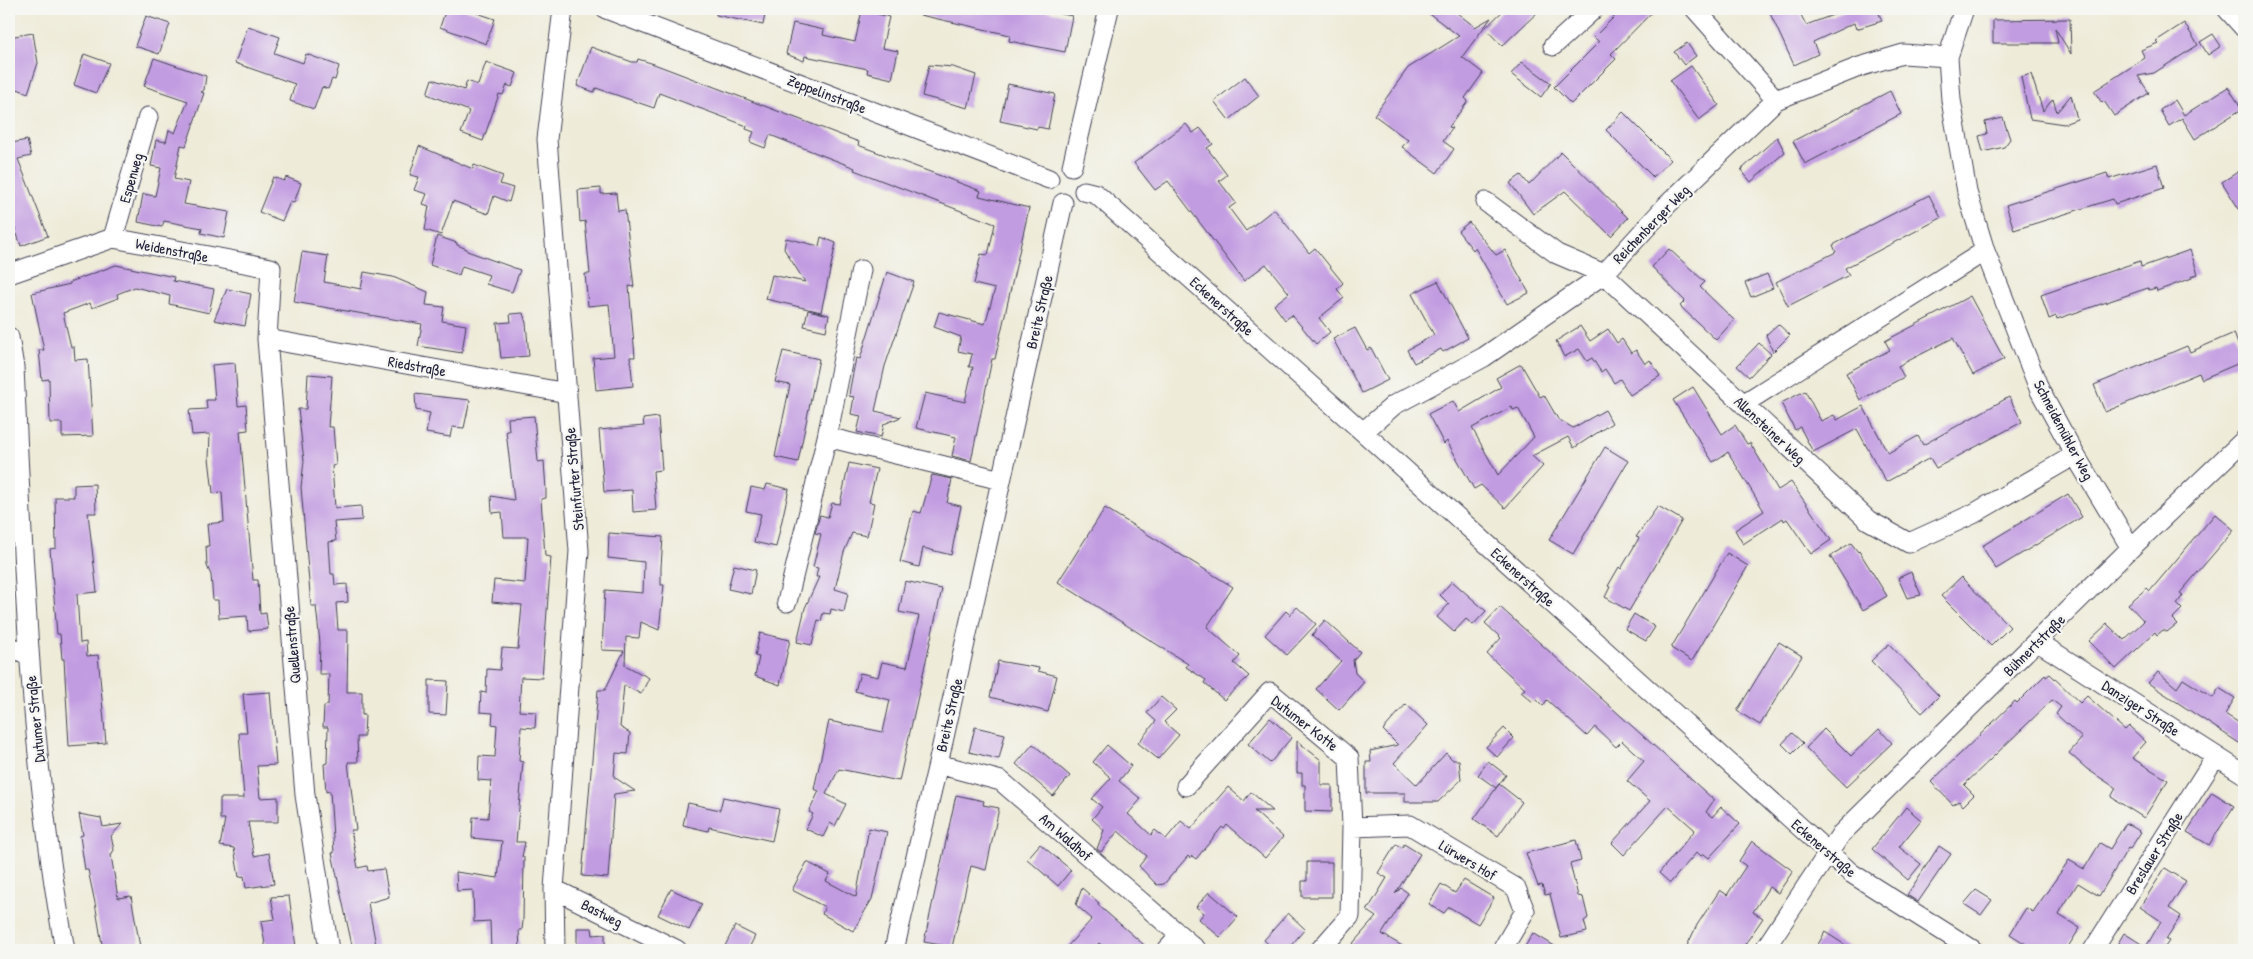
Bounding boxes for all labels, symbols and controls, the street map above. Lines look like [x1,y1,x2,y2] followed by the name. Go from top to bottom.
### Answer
[784,69,870,119] street label: Zeppelinstraße
[114,150,148,205] street label: Espenweg
[1608,180,1694,268] street label: Reichenberger Weg
[134,233,210,267] street label: Weidenstraße
[1185,272,1259,340] street label: Eckenerstraße
[1020,273,1058,351] street label: Breite Straße
[386,351,448,381] street label: Riedstraße
[2029,376,2099,484] street label: Schneidemühler Weg
[1730,391,1811,469] street label: Allensteiner Weg
[559,427,589,531] street label: Steinfurter Straße
[1486,543,1560,611] street label: Eckenerstraße
[278,605,306,685] street label: Quellenstraße
[1998,609,2070,681] street label: Bühnertstraße
[20,674,50,764] street label: Dutumer Straße
[2098,675,2184,741] street label: Danziger Straße
[930,676,968,754] street label: Breite Straße
[1267,690,1343,756] street label: Dutumer Kotte
[1035,808,1097,866] street label: Am Waldhof
[2120,808,2188,898] street label: Breslauer Straße
[1787,814,1861,882] street label: Eckenerstraße
[1435,835,1501,886] street label: Lürwers Hof
[578,894,627,932] street label: Bastweg

